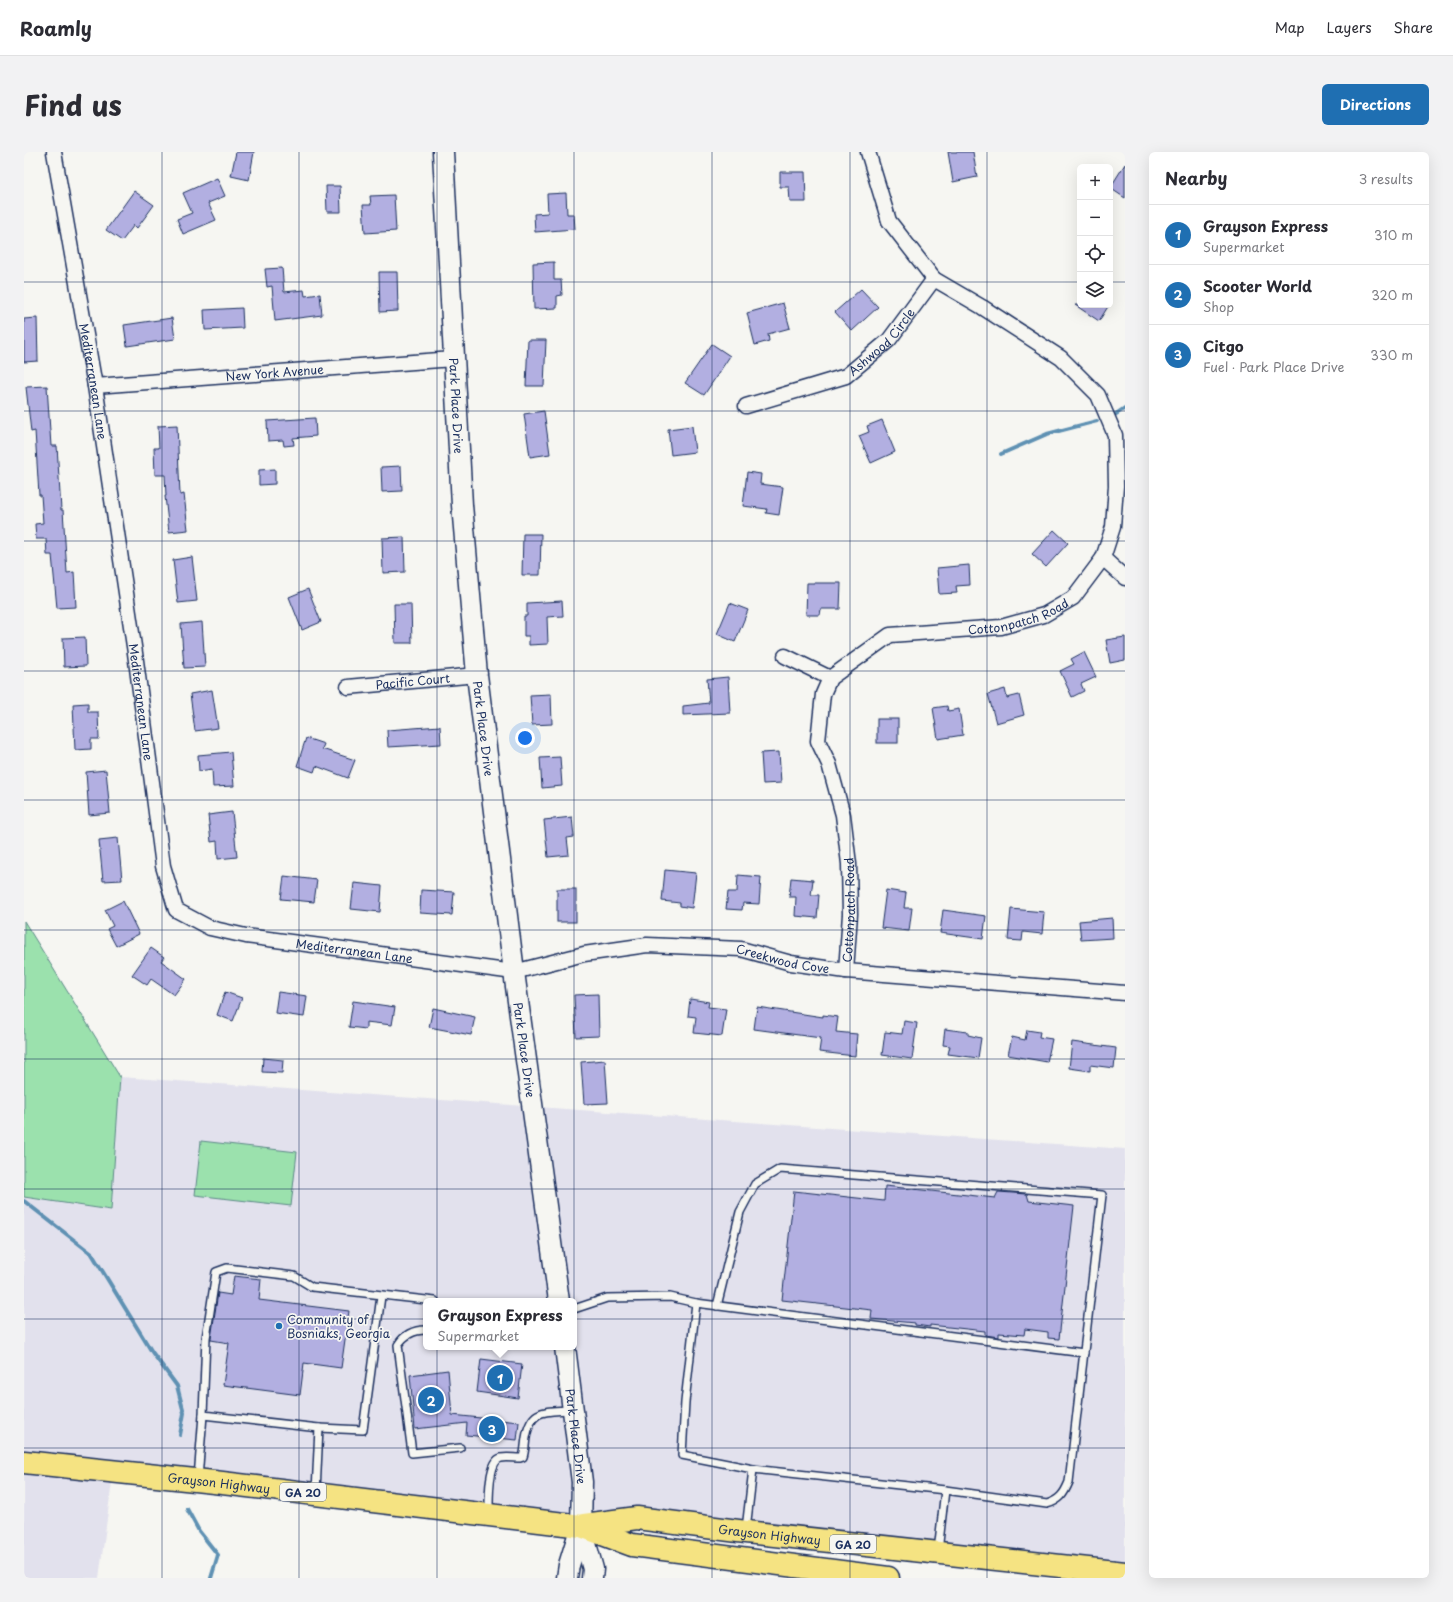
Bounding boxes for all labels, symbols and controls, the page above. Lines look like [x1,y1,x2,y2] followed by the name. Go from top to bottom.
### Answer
[20,14,92,42] text: Roamly
[1275,17,1305,38] text: Map
[1327,17,1372,38] text: Layers
[1394,17,1433,38] text: Share
[24,83,122,126] text: Find us
[1322,84,1429,125] button: Directions
[1077,164,1113,308] map controls
[1077,164,1113,200] button: +
[1165,165,1227,191] text: Nearby
[1359,169,1413,188] text: 3 results
[1077,200,1113,236] button: −
[1203,214,1328,237] text: Grayson Express
[1175,225,1181,244] text: 1
[1374,225,1413,244] text: 310 m
[1077,236,1113,272] button: locate
[1203,237,1285,256] text: Supermarket
[1077,272,1113,308] button: layers
[1203,274,1312,297] text: Scooter World
[1173,285,1183,304] text: 2
[1371,285,1413,304] text: 320 m
[1203,297,1234,316] text: Shop
[844,304,919,380] street label: Ashwood Circle
[75,322,112,441] street label: Mediterranean Lane
[1203,334,1244,357] text: Citgo
[1174,345,1182,364] text: 3
[1370,345,1413,364] text: 330 m
[445,357,468,454] street label: Park Place Drive
[1203,357,1344,376] text: Fuel · Park Place Drive
[225,360,325,385] street label: New York Avenue
[967,594,1072,638] street label: Cottonpatch Road
[125,642,158,762] street label: Mediterranean Lane
[375,669,451,693] street label: Pacific Court
[469,680,499,777] street label: Park Place Drive
[515,728,535,748] your location
[838,857,859,963] street label: Cottonpatch Road
[295,934,414,967] street label: Mediterranean Lane
[736,940,831,977] street label: Creekwood Cove
[509,1001,540,1099] street label: Park Place Drive
[423,1298,577,1350] popup
[438,1303,562,1326] text: Grayson Express
[287,1310,391,1342] place label: Community of Bosniaks, Georgia
[274,1321,284,1331] marker: Community of Bosniaks, Georgia
[438,1326,519,1345] text: Supermarket
[487,1363,513,1393] pin: 1
[418,1385,444,1415] pin: 2
[561,1388,591,1485] street label: Park Place Drive
[479,1414,505,1444] pin: 3
[167,1468,271,1498] street label: Grayson Highway
[280,1483,326,1501] road number: GA 20
[717,1520,822,1549] street label: Grayson Highway
[830,1535,876,1553] road number: GA 20

